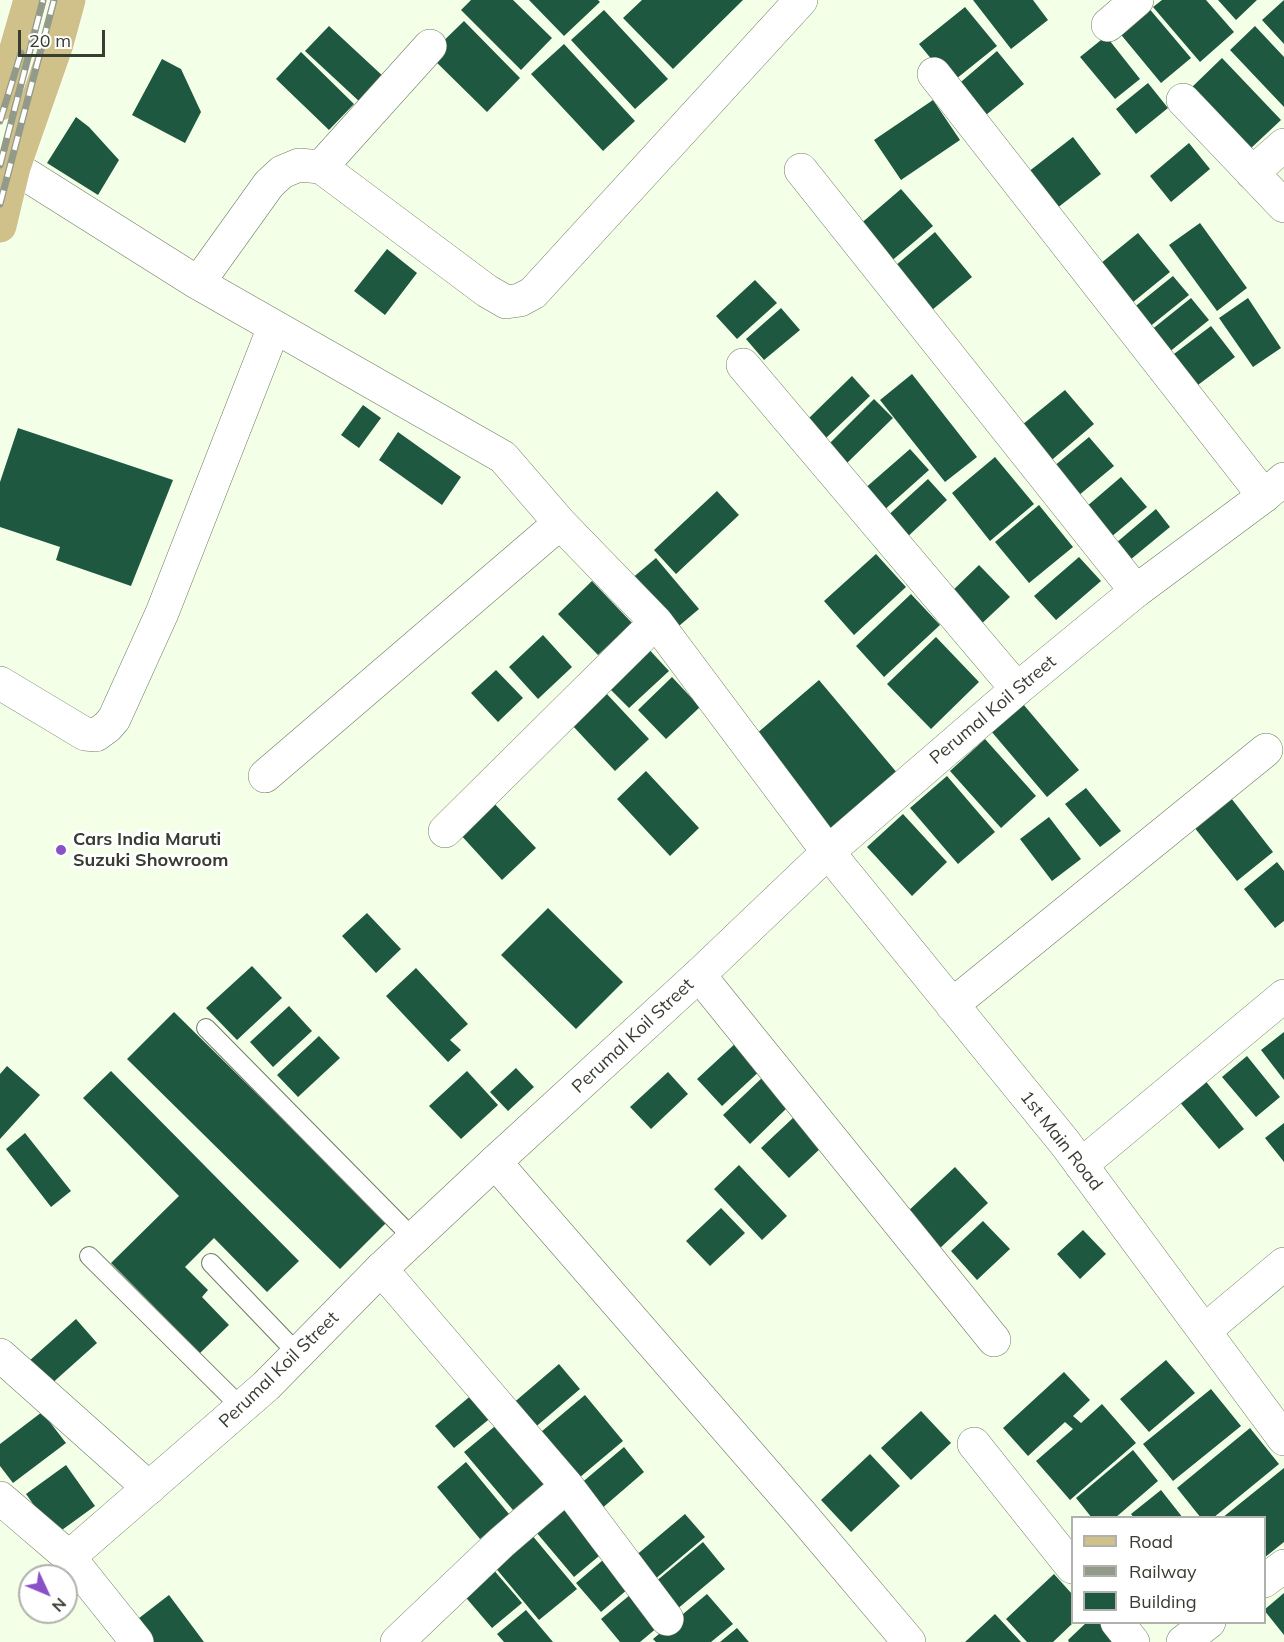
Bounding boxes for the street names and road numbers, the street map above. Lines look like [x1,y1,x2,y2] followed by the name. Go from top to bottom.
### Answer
[925,651,1061,769] street label: Perumal Koil Street
[568,974,698,1098] street label: Perumal Koil Street
[1015,1087,1107,1195] street label: 1st Main Road
[215,1307,343,1433] street label: Perumal Koil Street

